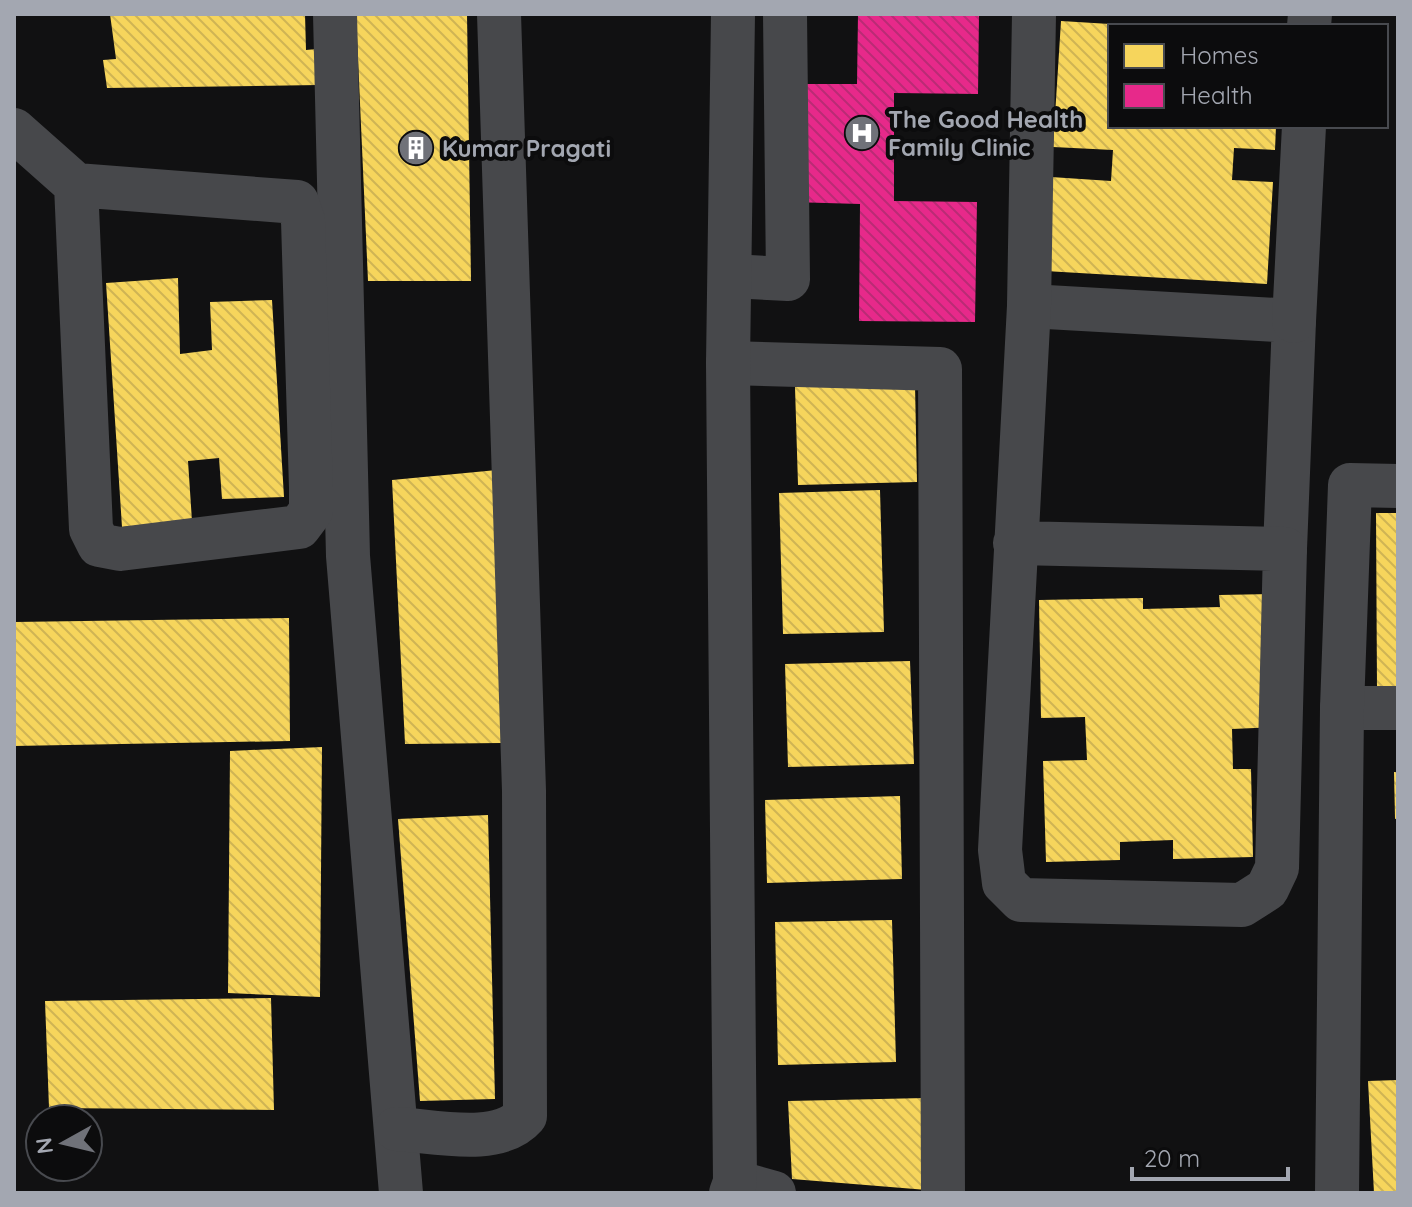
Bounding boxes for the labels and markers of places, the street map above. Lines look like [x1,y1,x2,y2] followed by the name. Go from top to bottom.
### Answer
[888,104,1083,162] place label: The Good Health Family Clinic
[843,114,881,152] hospital icon: The Good Health Family Clinic
[397,129,435,167] building icon: Kumar Pragati
[442,133,611,163] place label: Kumar Pragati

